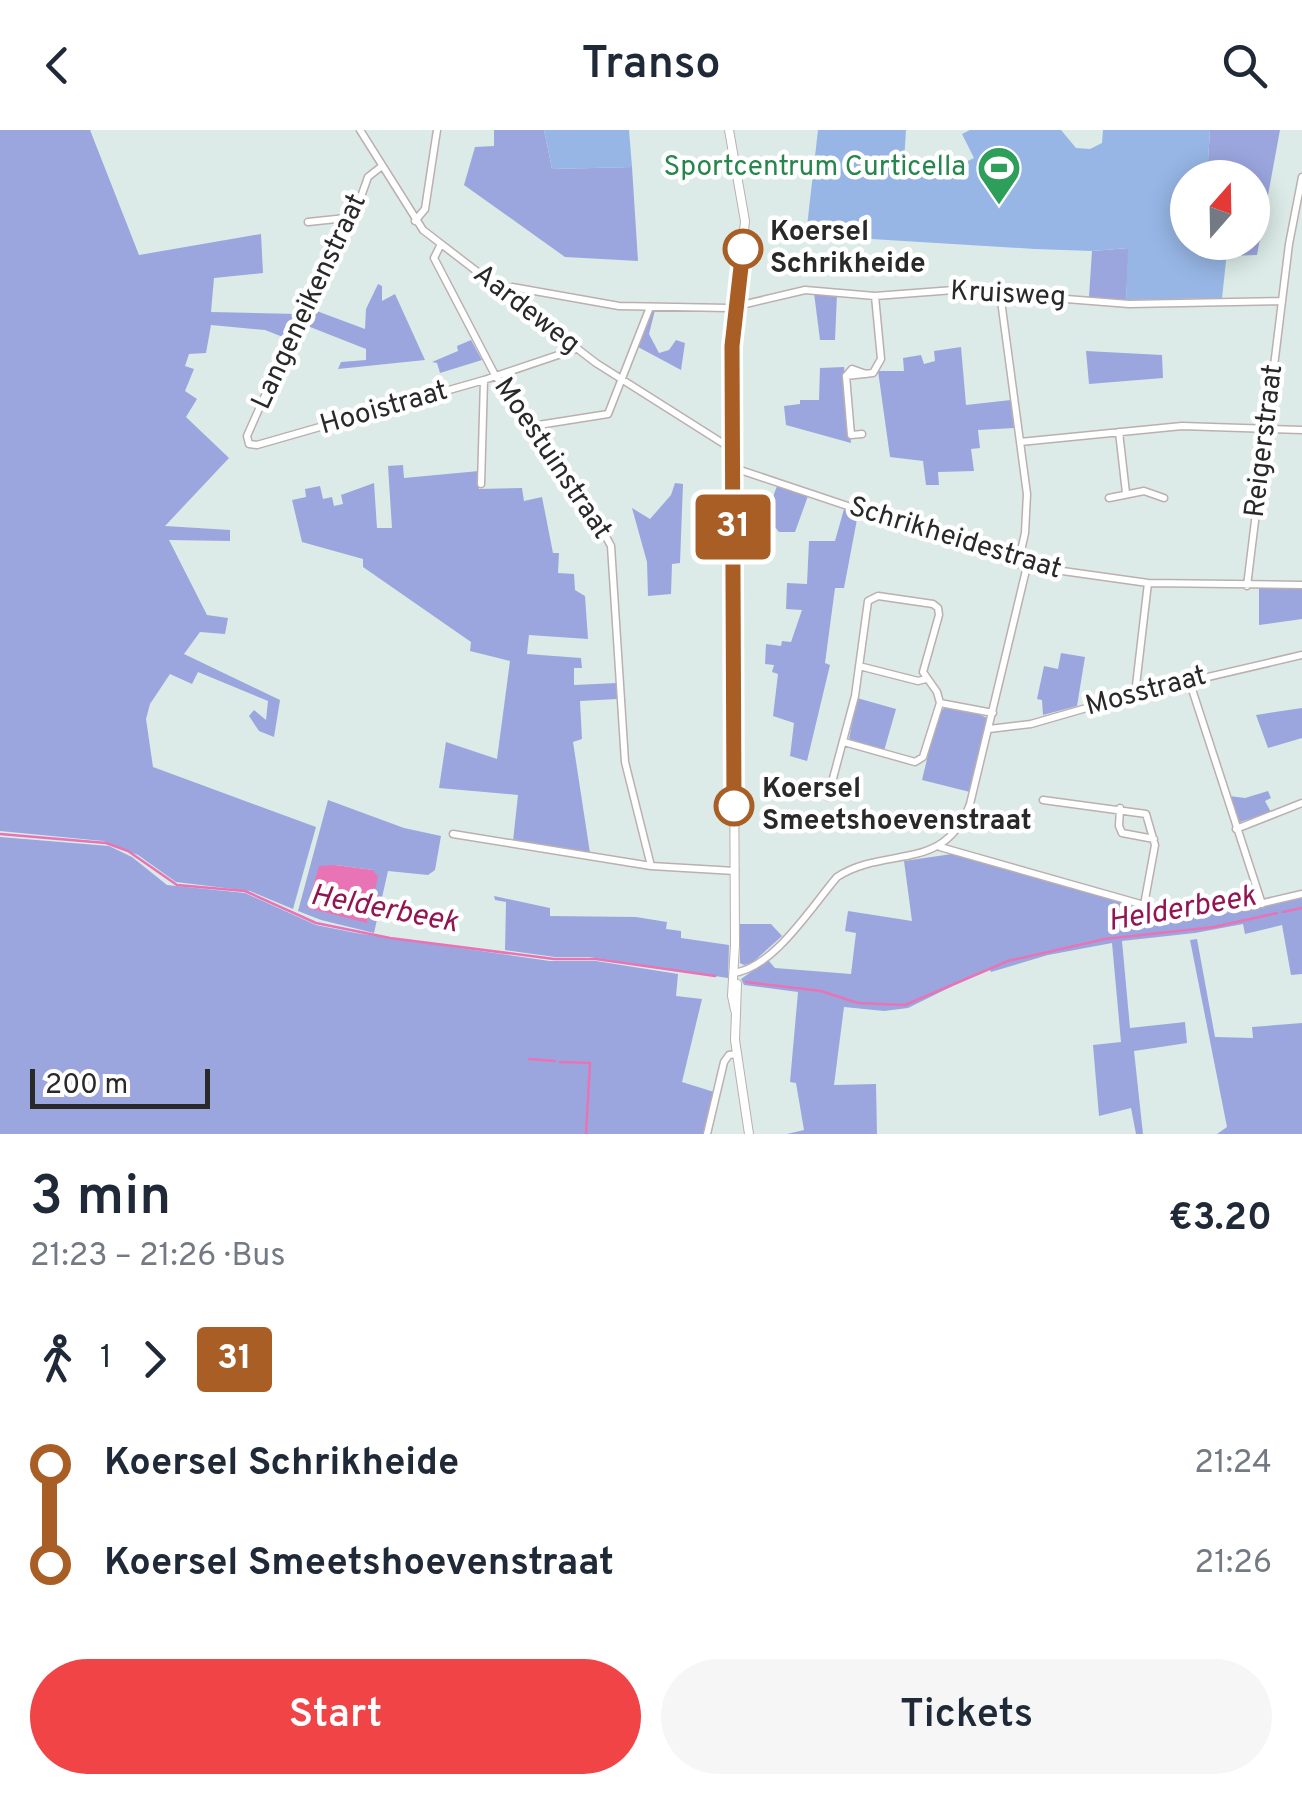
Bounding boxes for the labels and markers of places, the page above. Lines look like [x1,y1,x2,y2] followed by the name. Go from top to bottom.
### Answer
[976,145,1022,206] sports icon: Sportcentrum Curticella
[663,150,966,186] place label: Sportcentrum Curticella
[770,215,926,283] place label: Koersel Schrikheide
[724,230,762,268] marker: Koersel Schrikheide
[762,772,1032,840] place label: Koersel Smeetshoevenstraat
[715,787,753,825] marker: Koersel Smeetshoevenstraat

